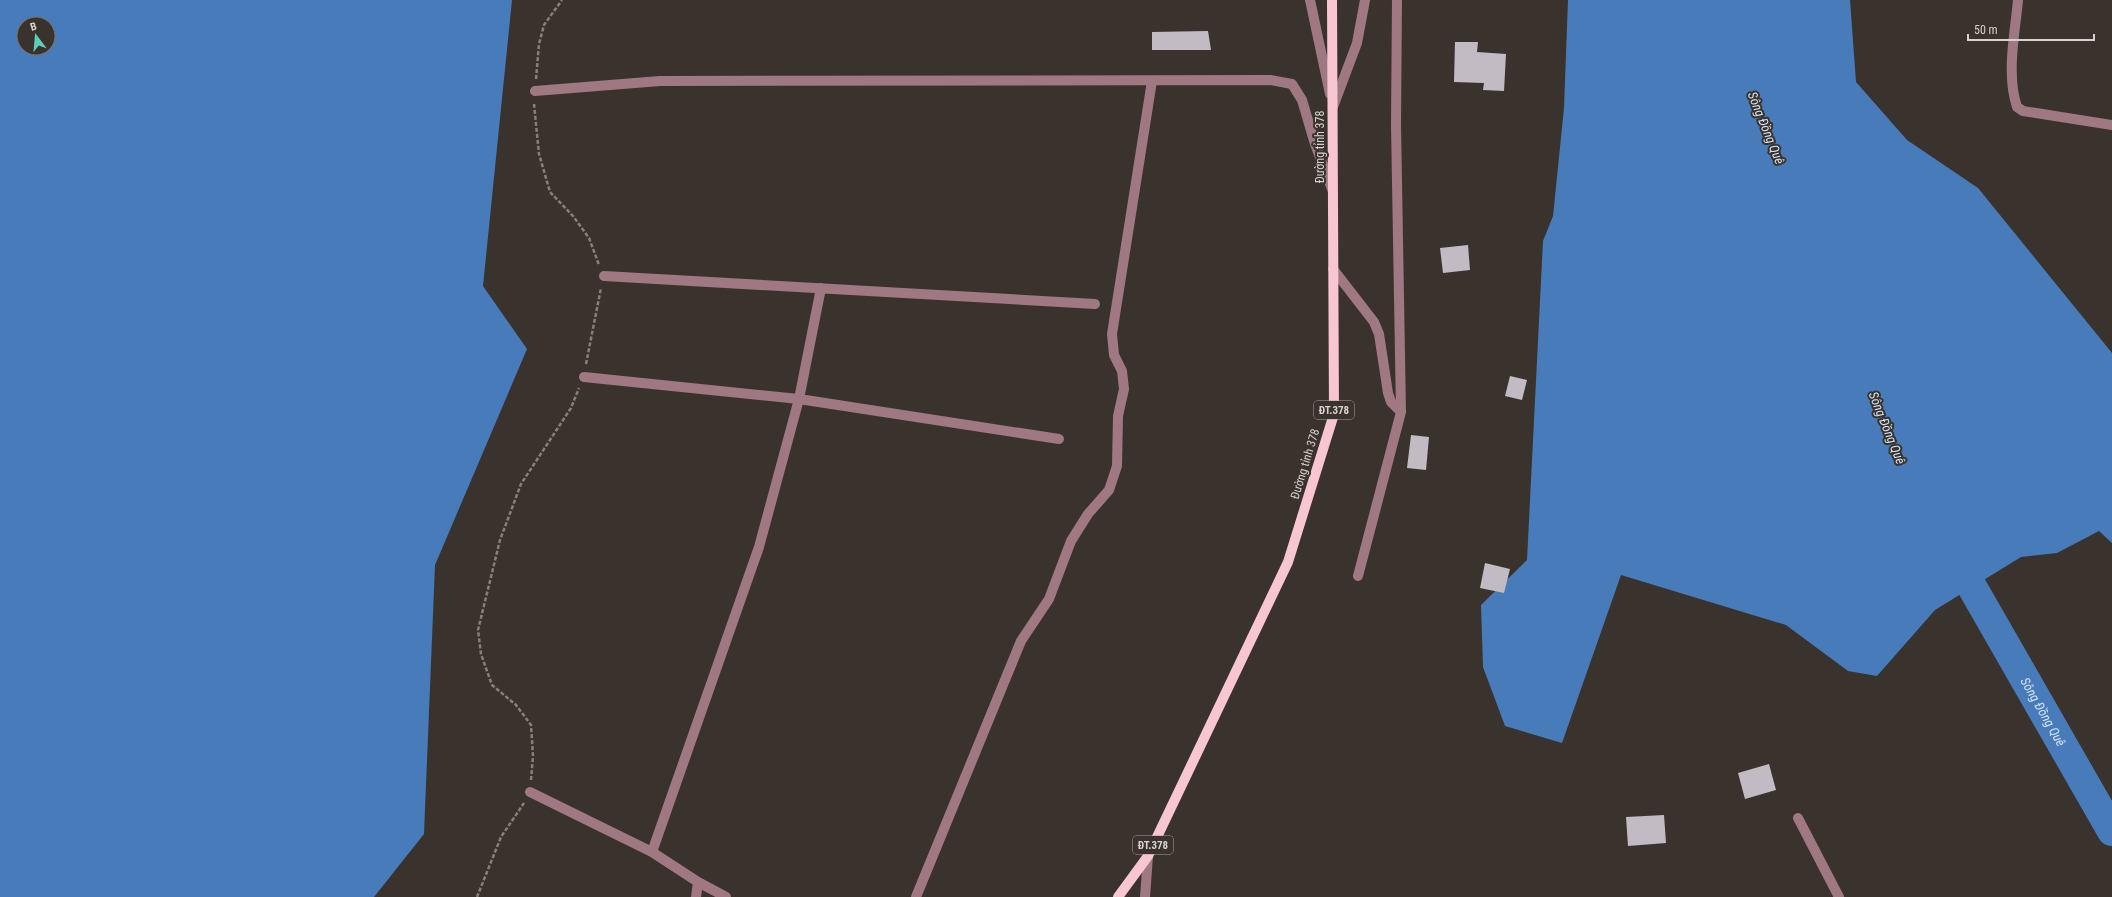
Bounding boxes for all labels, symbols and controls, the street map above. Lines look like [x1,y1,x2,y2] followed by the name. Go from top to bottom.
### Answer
[16,16,56,56] north arrow
[1968,16,2094,42] scale bar
[29,20,38,34] text: B
[1974,23,1998,37] text: 50 m
[1745,90,1787,166] water label: Sông Đồng Quê
[1313,111,1327,183] street label: Đường tỉnh 378
[1866,390,1908,466] water label: Sông Đồng Quê
[1314,401,1354,419] road number: ĐT.378
[1288,427,1322,501] street label: Đường tỉnh 378
[2018,675,2069,749] water label: Sông Đồng Quê
[1133,836,1173,854] road number: ĐT.378

